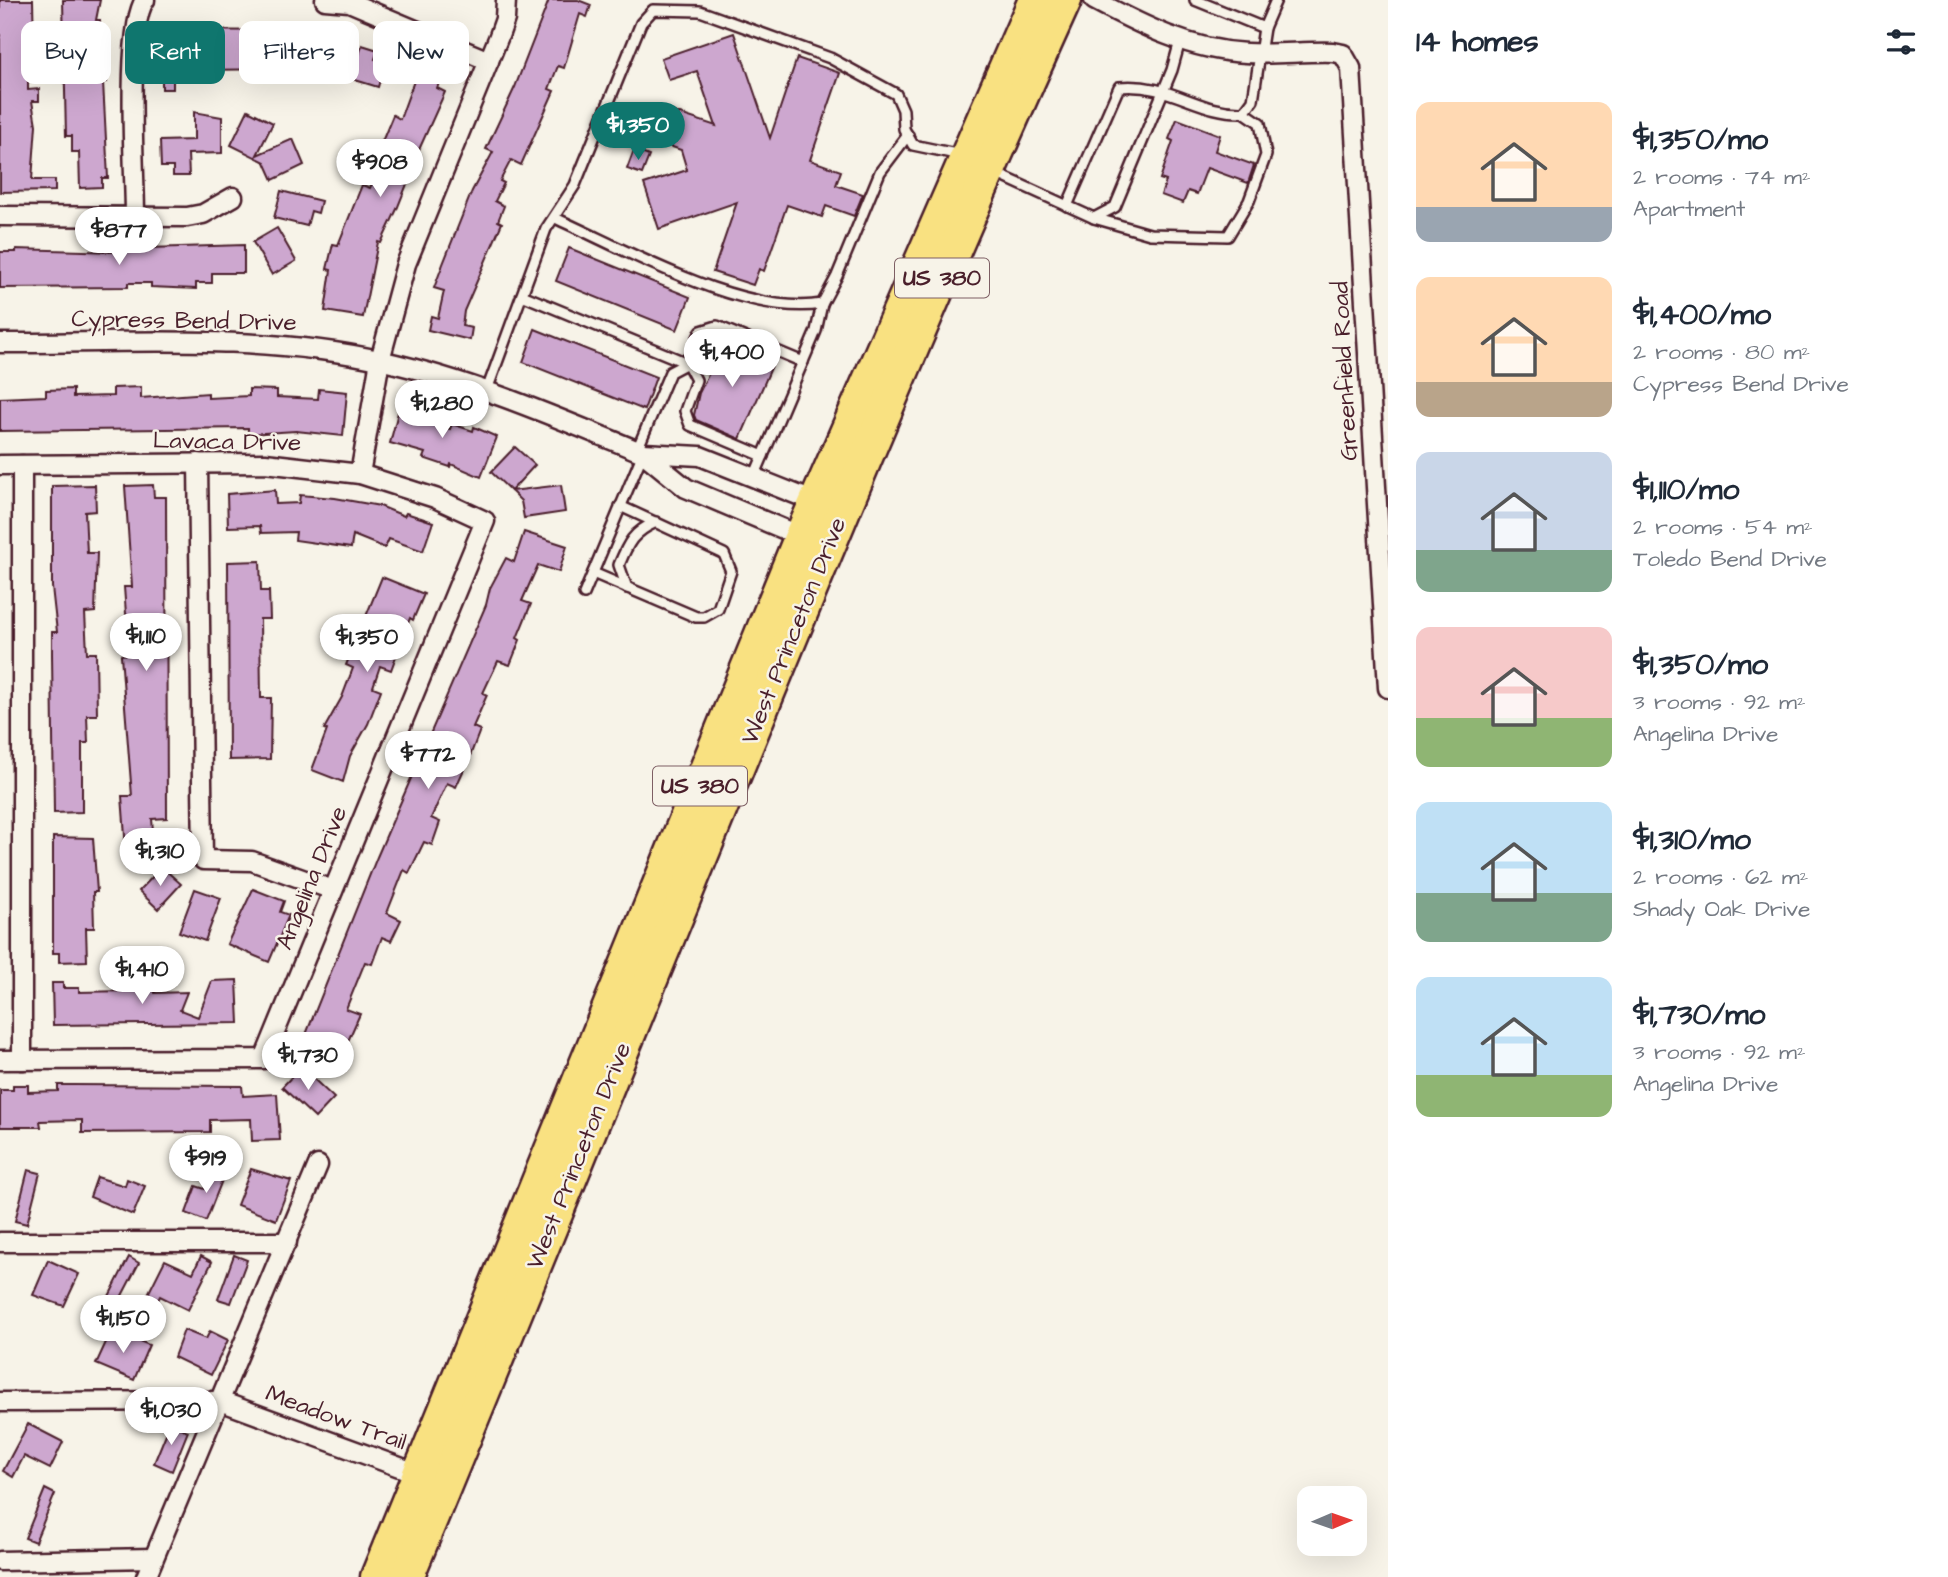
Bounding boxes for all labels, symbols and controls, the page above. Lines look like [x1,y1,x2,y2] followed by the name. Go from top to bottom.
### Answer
[21,21,111,84] chip: Buy
[125,21,225,84] chip: Rent
[239,21,359,84] chip: Filters
[373,21,469,84] chip: New
[1416,21,1539,63] text: 14 homes
[1882,23,1920,61] icon: filters
[581,102,695,162] pin: $1,350
[607,109,669,141] text: $1,350
[1633,119,1768,161] text: $1,350/mo
[1472,130,1556,214] icon: home
[339,140,421,199] pin: $908
[352,146,408,178] text: $908
[1633,161,1811,193] text: 2 rooms · 74 m²
[1633,193,1745,225] text: Apartment
[78,208,160,267] pin: $877
[91,214,147,246] text: $877
[895,258,989,298] road number: US 380
[1323,280,1367,462] street label: Greenfield Road
[1633,294,1771,336] text: $1,400/mo
[71,302,297,341] street label: Cypress Bend Drive
[1472,305,1556,389] icon: home
[675,330,789,389] pin: $1,400
[700,336,764,368] text: $1,400
[1633,336,1810,368] text: 2 rooms · 80 m²
[1633,368,1849,400] text: Cypress Bend Drive
[385,380,499,440] pin: $1,280
[411,387,473,419] text: $1,280
[153,424,301,460] street label: Lavaca Drive
[1633,469,1739,511] text: $1,110/mo
[1472,480,1556,564] icon: home
[1633,511,1813,543] text: 2 rooms · 54 m²
[733,512,855,750] street label: West Princeton Drive
[1633,543,1827,575] text: Toledo Bend Drive
[89,614,203,673] pin: $1,110
[310,614,424,674] pin: $1,350
[126,620,166,652] text: $1,110
[336,621,398,653] text: $1,350
[1633,644,1768,686] text: $1,350/mo
[1472,655,1556,739] icon: home
[1633,686,1806,718] text: 3 rooms · 92 m²
[1633,718,1779,750] text: Angelina Drive
[387,732,469,791] pin: $772
[401,738,455,770] text: $772
[653,766,747,806] road number: US 380
[268,801,357,955] street label: Angelina Drive
[1633,819,1751,861] text: $1,310/mo
[103,828,217,888] pin: $1,310
[1472,830,1556,914] icon: home
[136,835,185,867] text: $1,310
[1633,861,1808,893] text: 2 rooms · 62 m²
[1633,893,1810,925] text: Shady Oak Drive
[85,946,199,1006] pin: $1,410
[116,953,168,985] text: $1,410
[1633,994,1765,1036] text: $1,730/mo
[1472,1005,1556,1089] icon: home
[251,1032,365,1092] pin: $1,730
[1633,1036,1806,1068] text: 3 rooms · 92 m²
[518,1037,640,1275] street label: West Princeton Drive
[278,1039,338,1071] text: $1,730
[1633,1068,1779,1100] text: Angelina Drive
[165,1136,247,1195] pin: $919
[185,1142,227,1174] text: $919
[66,1296,180,1355] pin: $1,150
[96,1302,150,1334] text: $1,150
[261,1377,411,1459] street label: Meadow Trail
[114,1388,228,1447] pin: $1,030
[141,1394,201,1426] text: $1,030
[1297,1486,1367,1556] north arrow
[1297,1486,1367,1556] map controls

